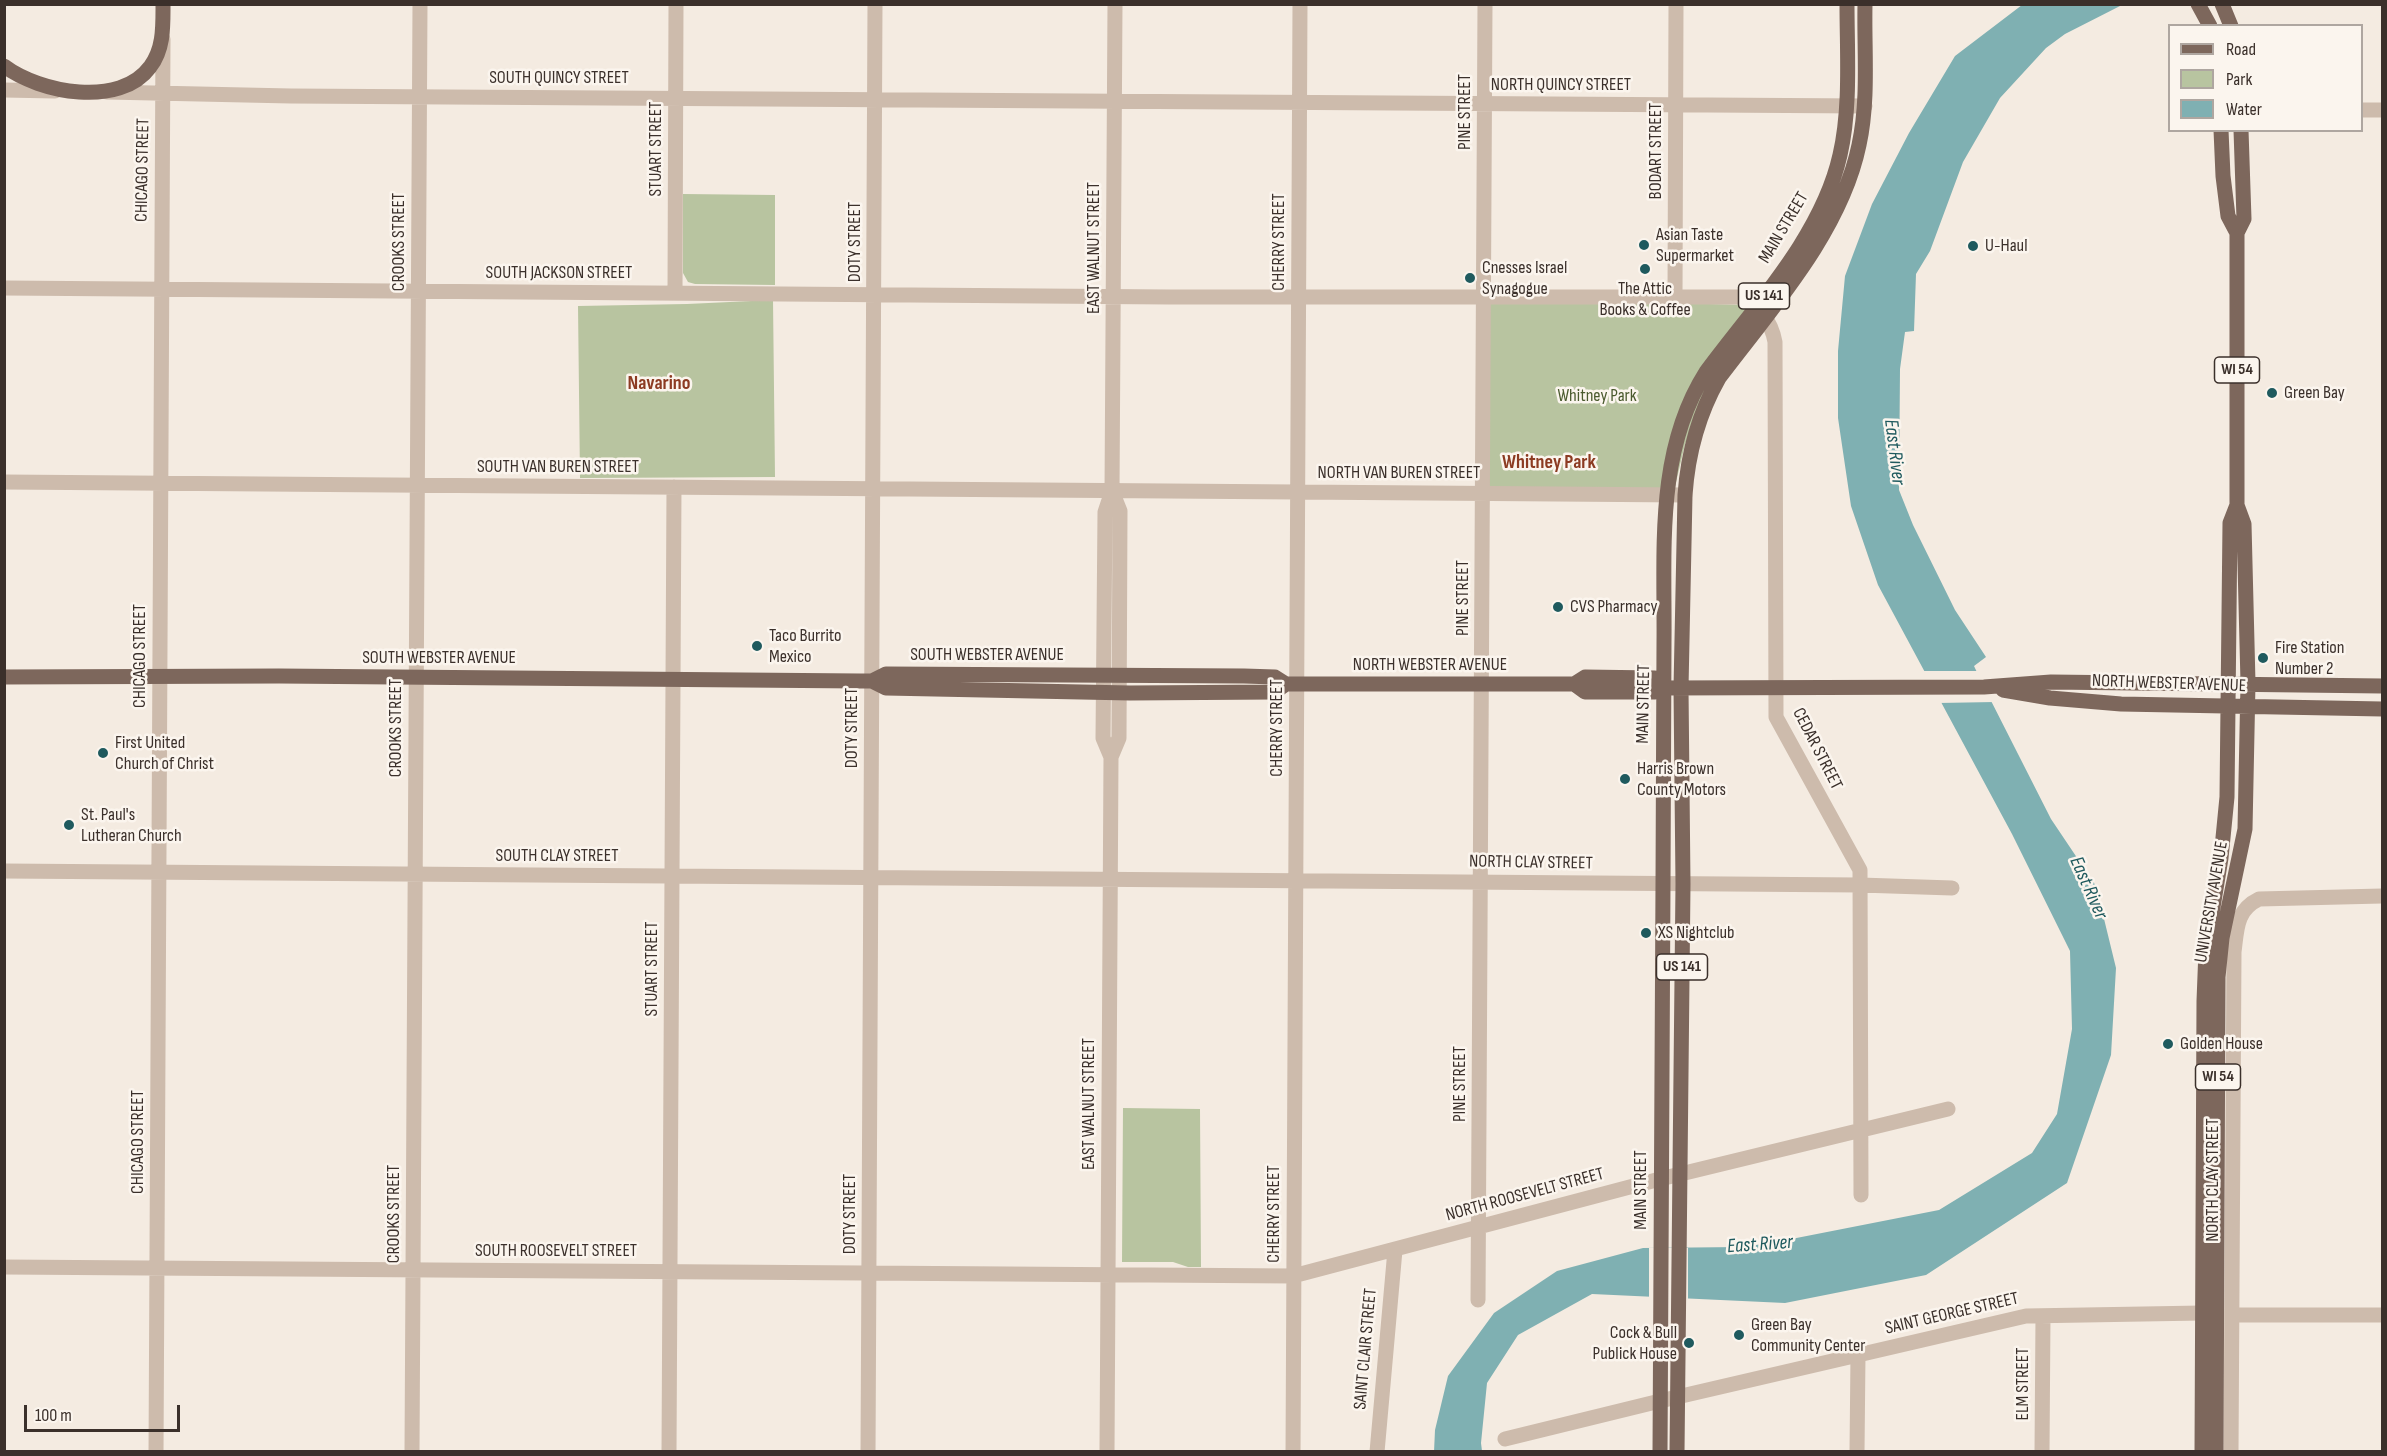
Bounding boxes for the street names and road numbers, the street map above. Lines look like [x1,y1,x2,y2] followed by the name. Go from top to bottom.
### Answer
[489,67,629,89] street label: SOUTH QUINCY STREET
[1454,74,1476,150] street label: PINE STREET
[1491,74,1631,96] street label: NORTH QUINCY STREET
[645,102,667,196] street label: STUART STREET
[1645,103,1667,199] street label: BODART STREET
[131,118,155,222] street label: CHICAGO STREET
[1083,182,1105,314] street label: EAST WALNUT STREET
[1754,188,1814,268] street label: MAIN STREET
[388,193,410,291] street label: CROOKS STREET
[1268,193,1290,291] street label: CHERRY STREET
[844,202,866,282] street label: DOTY STREET
[486,262,632,284] street label: SOUTH JACKSON STREET
[1738,283,1790,309] road number: US 141
[2214,357,2260,383] road number: WI 54
[477,456,639,478] street label: SOUTH VAN BUREN STREET
[1318,462,1480,484] street label: NORTH VAN BUREN STREET
[1452,560,1474,636] street label: PINE STREET
[129,604,151,708] street label: CHICAGO STREET
[910,644,1064,666] street label: SOUTH WEBSTER AVENUE
[362,647,516,669] street label: SOUTH WEBSTER AVENUE
[1353,654,1507,676] street label: NORTH WEBSTER AVENUE
[1633,664,1655,744] street label: MAIN STREET
[2092,671,2246,697] street label: NORTH WEBSTER AVENUE
[385,679,407,777] street label: CROOKS STREET
[1266,679,1288,777] street label: CHERRY STREET
[841,688,863,768] street label: DOTY STREET
[1787,704,1847,794] street label: CEDAR STREET
[2191,840,2233,964] street label: UNIVERSITY AVENUE
[496,845,618,867] street label: SOUTH CLAY STREET
[1469,851,1593,875] street label: NORTH CLAY STREET
[641,922,663,1016] street label: STUART STREET
[1656,954,1708,980] road number: US 141
[1078,1038,1100,1170] street label: EAST WALNUT STREET
[1449,1046,1471,1122] street label: PINE STREET
[2196,1064,2240,1090] road number: WI 54
[127,1090,149,1194] street label: CHICAGO STREET
[2202,1118,2224,1242] street label: NORTH CLAY STREET
[1630,1150,1652,1230] street label: MAIN STREET
[1444,1163,1606,1227] street label: NORTH ROOSEVELT STREET
[383,1165,405,1263] street label: CROOKS STREET
[1263,1165,1285,1263] street label: CHERRY STREET
[839,1174,861,1254] street label: DOTY STREET
[475,1240,637,1262] street label: SOUTH ROOSEVELT STREET
[1350,1287,1382,1411] street label: SAINT CLAIR STREET
[1883,1288,2021,1340] street label: SAINT GEORGE STREET
[2012,1348,2034,1420] street label: ELM STREET

